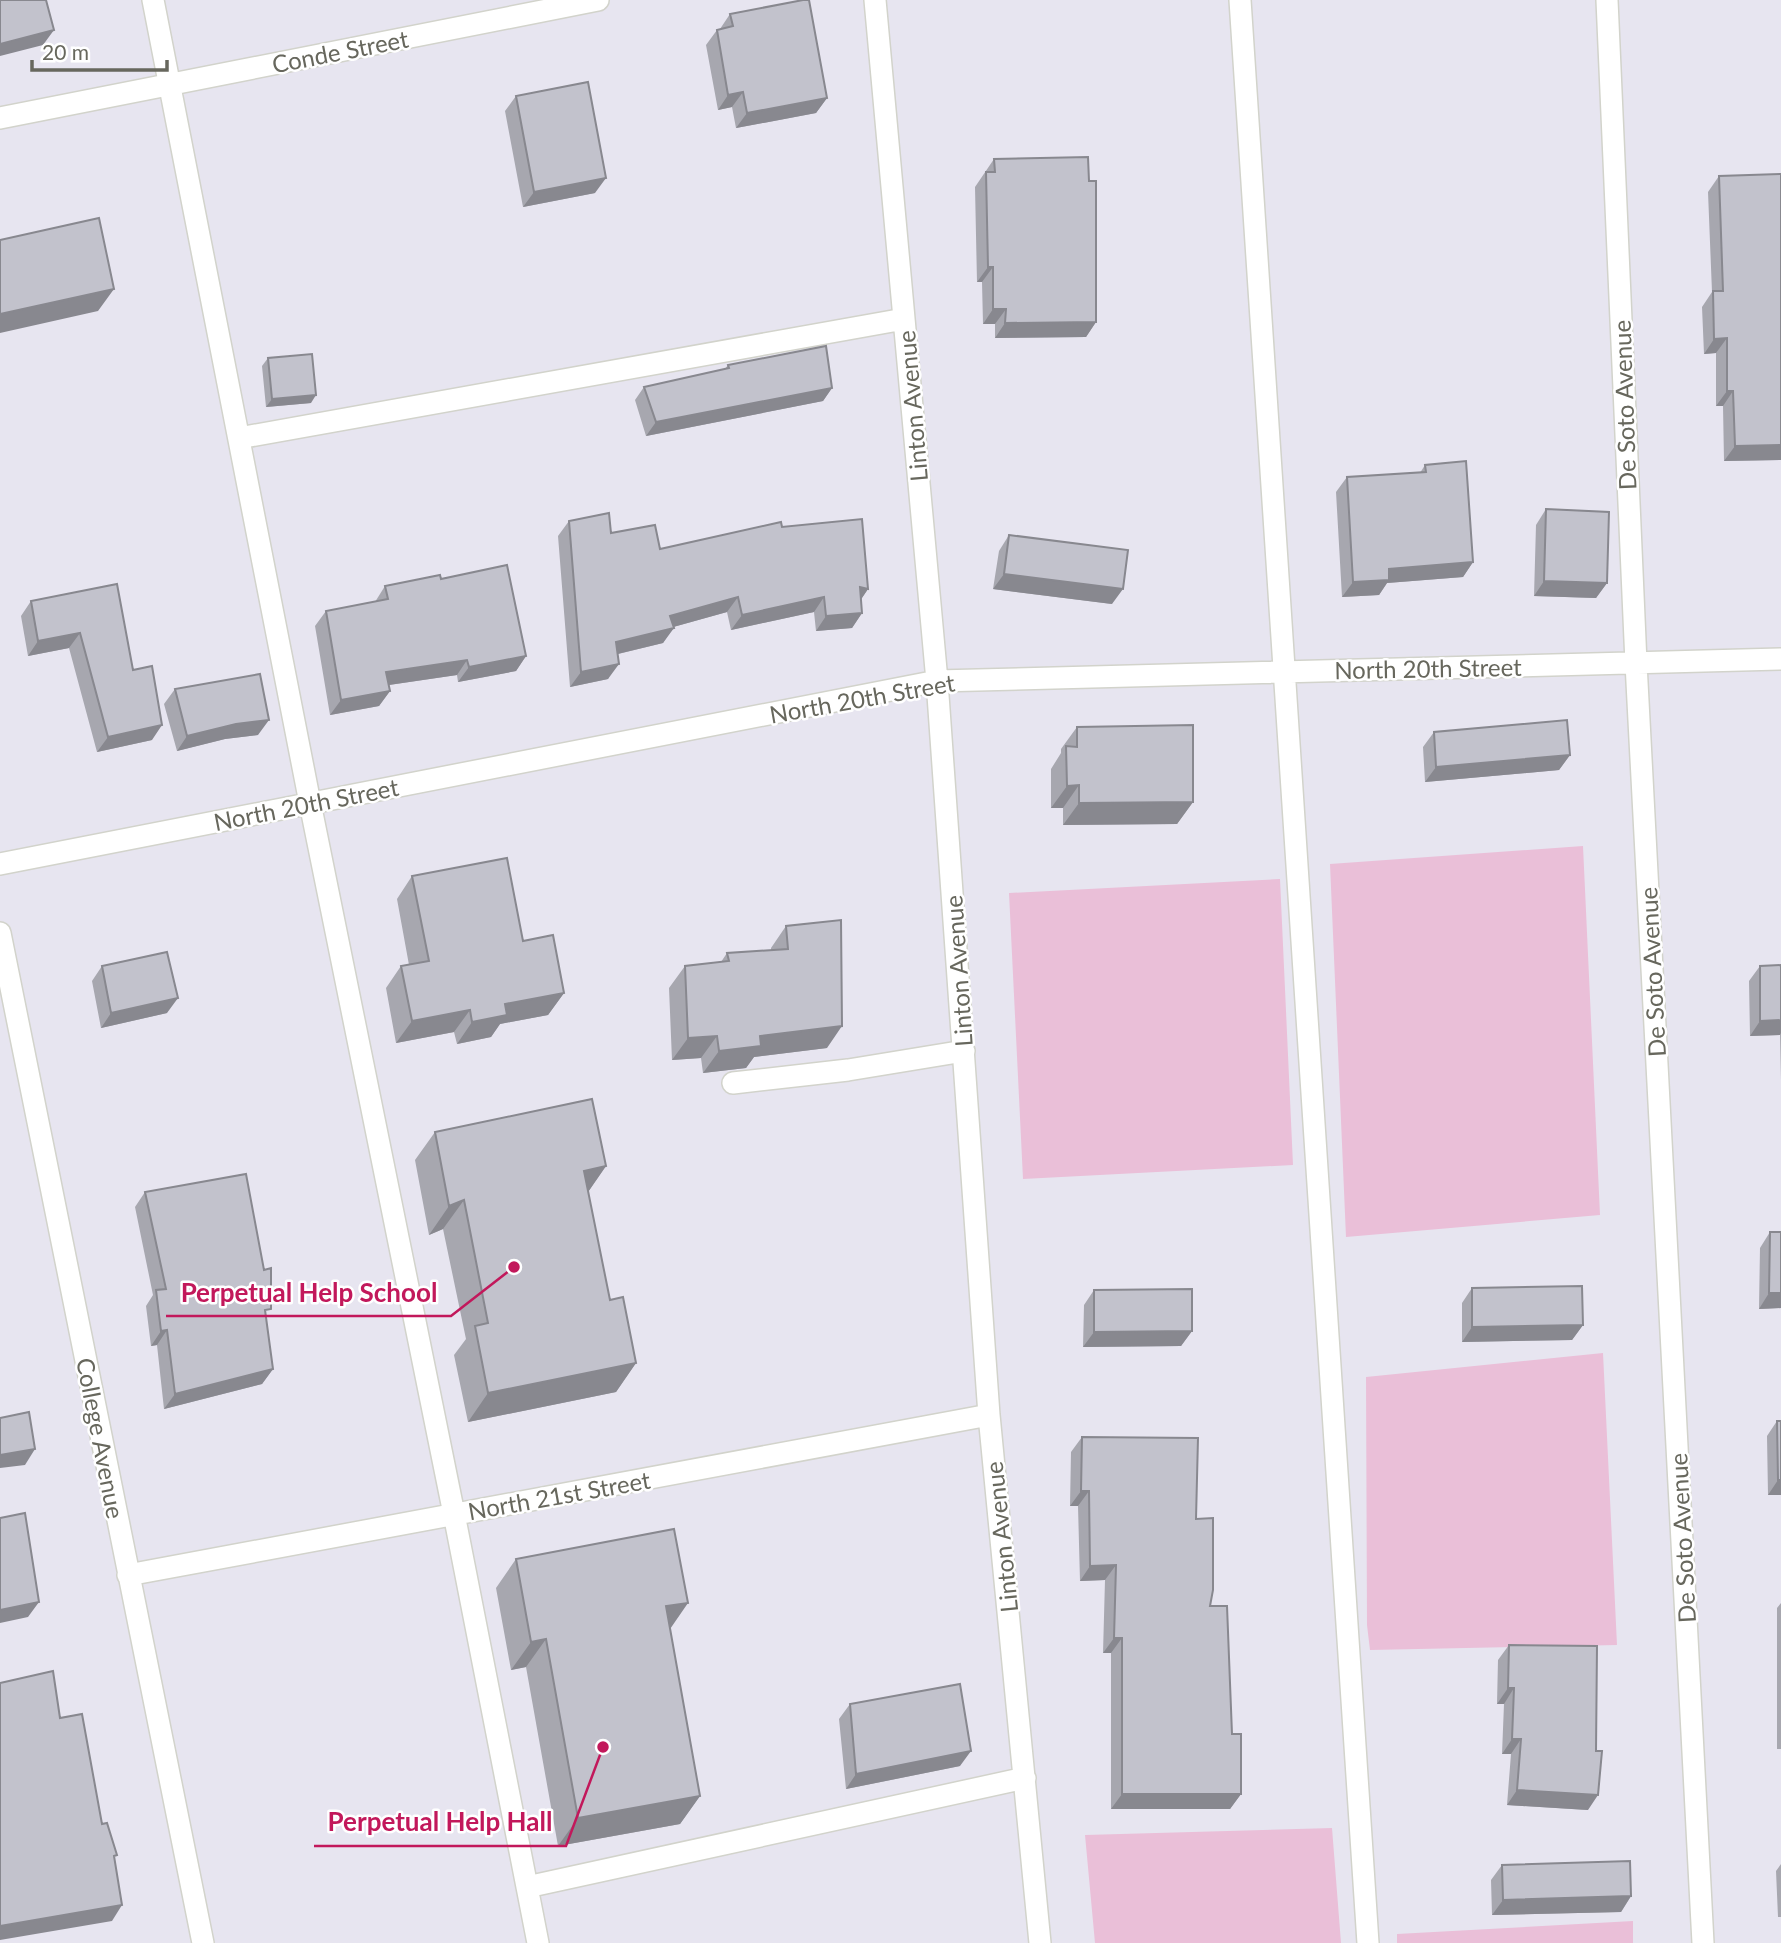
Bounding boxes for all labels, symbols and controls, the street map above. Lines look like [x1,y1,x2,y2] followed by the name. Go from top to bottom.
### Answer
[269,24,411,78] street label: Conde Street
[32,28,166,72] scale bar
[42,39,89,64] text: 20 m
[1607,319,1641,491] street label: De Soto Avenue
[891,329,933,483] street label: Linton Avenue
[1334,652,1522,684] street label: North 20th Street
[767,667,957,729] street label: North 20th Street
[211,772,401,836] street label: North 20th Street
[1633,886,1671,1058] street label: De Soto Avenue
[938,894,978,1048] street label: Linton Avenue
[166,1269,451,1316] callout: Perpetual Help School
[181,1276,437,1308] text: Perpetual Help School
[71,1355,131,1521] street label: College Avenue
[1663,1452,1701,1624] street label: De Soto Avenue
[979,1460,1023,1614] street label: Linton Avenue
[466,1465,653,1525] street label: North 21st Street
[314,1799,566,1846] callout: Perpetual Help Hall
[328,1805,552,1837] text: Perpetual Help Hall

